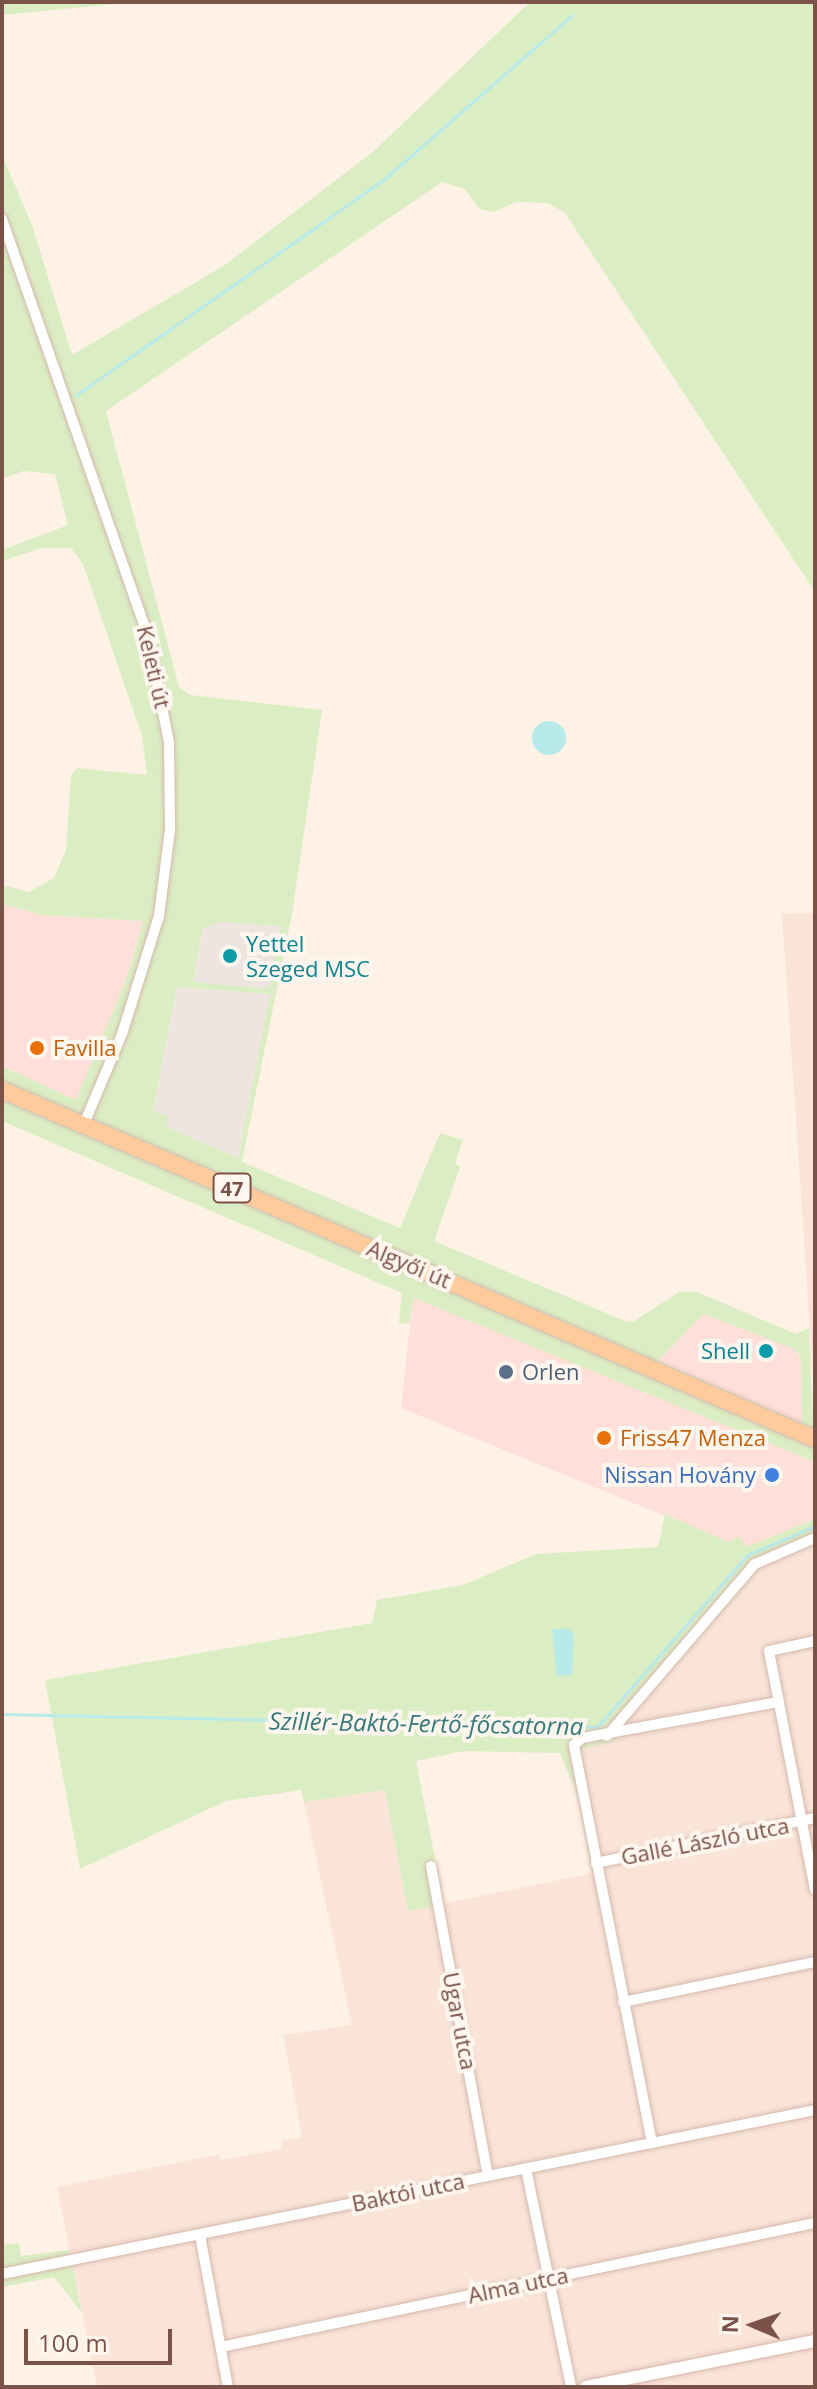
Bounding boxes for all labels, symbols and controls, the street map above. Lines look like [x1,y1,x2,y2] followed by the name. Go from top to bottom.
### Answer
[132,623,176,711] street label: Keleti út
[246,930,370,982] place label: Yettel Szeged MSC
[221,947,239,965] marker: Yettel Szeged MSC
[53,1035,116,1061] place label: Favilla
[28,1039,46,1057] marker: Favilla
[212,1172,252,1204] road number: 47
[363,1235,455,1293] street label: Algyői út
[701,1338,750,1364] place label: Shell
[757,1342,775,1360] marker: Shell
[522,1359,580,1385] place label: Orlen
[497,1363,515,1381] marker: Orlen
[620,1425,766,1451] place label: Friss47 Menza
[595,1429,613,1447] marker: Friss47 Menza
[604,1462,756,1488] place label: Nissan Hovány
[763,1466,781,1484] marker: Nissan Hovány
[269,1706,583,1740] water label: Szillér-Baktó-Fertő-főcsatorna
[619,1812,791,1870] street label: Gallé László utca
[438,1970,482,2072] street label: Ugar utca
[349,2167,467,2217] street label: Baktói utca
[465,2261,571,2309] street label: Alma utca
[713,2285,793,2365] north arrow
[28,2313,176,2363] scale bar
[714,2315,744,2334] text: N
[38,2326,108,2359] text: 100 m

